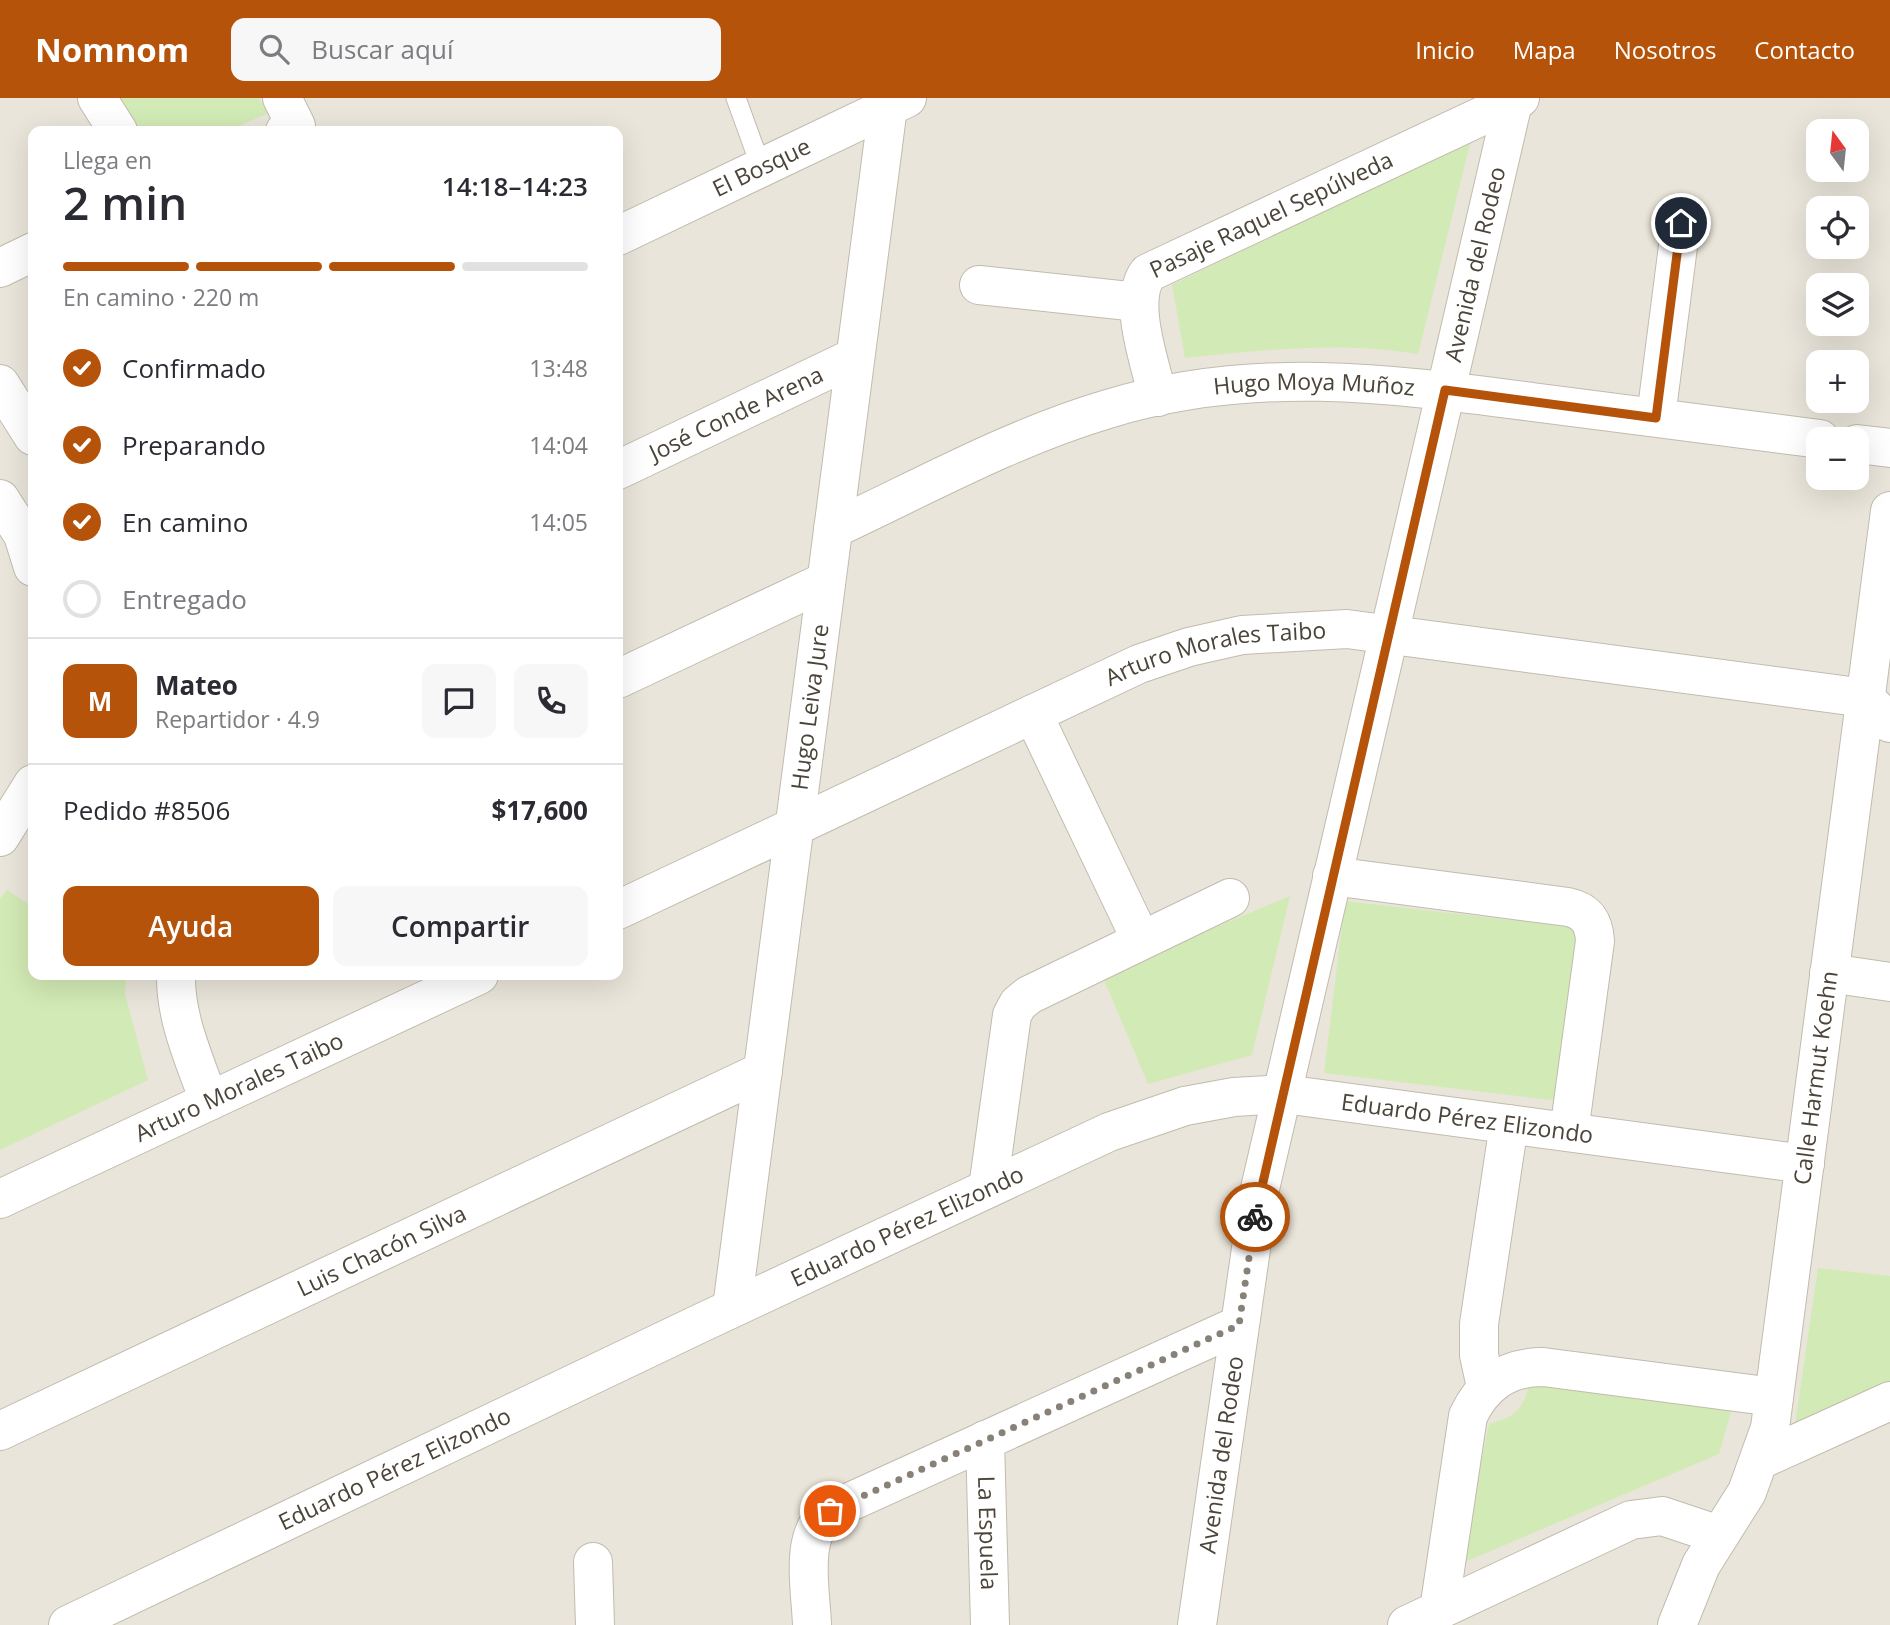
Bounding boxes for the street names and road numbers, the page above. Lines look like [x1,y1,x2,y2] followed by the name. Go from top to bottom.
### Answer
[707,129,815,204] street label: El Bosque
[1144,143,1398,285] street label: Pasaje Raquel Sepúlveda
[1436,163,1513,365] street label: Avenida del Rodeo
[642,358,828,469] street label: José Conde Arena
[1211,365,1416,403] street label: Hugo Moya Muñoz
[1099,613,1327,693] street label: Arturo Morales Taibo
[782,622,836,792] street label: Hugo Leiva Jure
[1785,969,1845,1187] street label: Calle Harmut Koehn
[129,1024,348,1149] street label: Arturo Morales Taibo
[1339,1085,1595,1150] street label: Eduardo Pérez Elizondo
[785,1157,1029,1294] street label: Eduardo Pérez Elizondo
[291,1196,471,1304] street label: Luis Chacón Silva
[1190,1354,1250,1556] street label: Avenida del Rodeo
[273,1399,516,1537] street label: Eduardo Pérez Elizondo
[971,1475,1006,1590] street label: La Espuela

